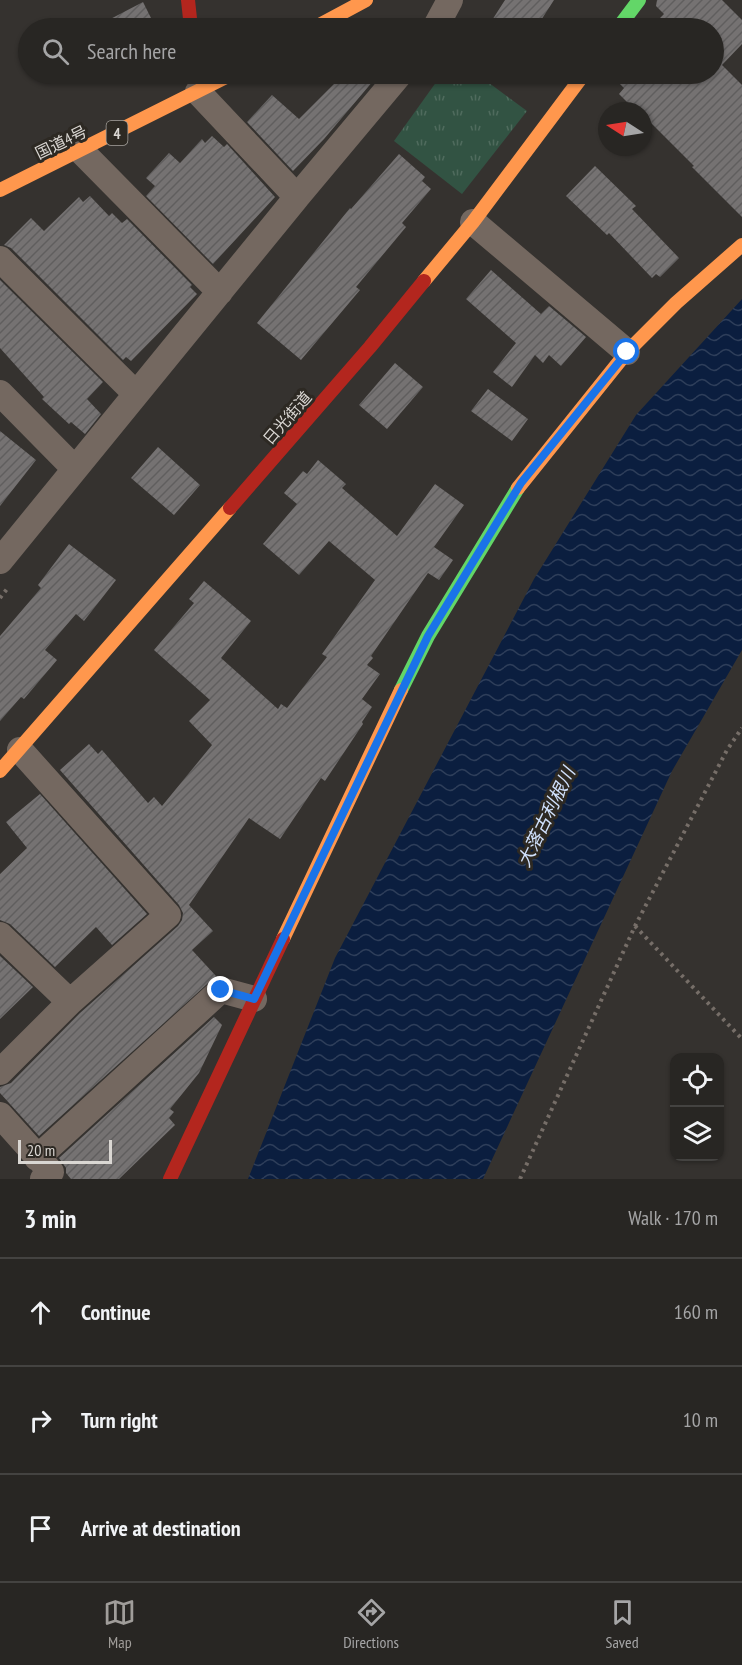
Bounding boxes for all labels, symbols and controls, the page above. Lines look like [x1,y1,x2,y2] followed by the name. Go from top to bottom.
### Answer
[18,18,724,84] search box
[39,35,72,68] icon: search
[87,37,176,65] text: Search here
[598,102,652,156] north arrow
[32,121,90,163] street label: 国道4号
[106,121,128,145] road number: 4
[613,338,639,364] route start
[258,387,316,449] street label: 日光街道
[512,762,581,871] water label: 大落古利根川
[207,976,233,1002] route end
[670,1053,724,1161] map controls
[670,1053,724,1107] button: locate
[670,1107,724,1161] button: layers
[18,1137,112,1164] scale bar
[27,1140,55,1160] text: 20 m
[24,1202,77,1235] text: 3 min
[628,1205,718,1231] text: Walk · 170 m
[24,1296,57,1329] icon: ahead
[81,1298,151,1326] text: Continue
[674,1299,718,1325] text: 160 m
[24,1404,57,1437] icon: right
[81,1406,158,1434] text: Turn right
[683,1407,718,1433] text: 10 m
[24,1512,57,1545] icon: arrive
[81,1514,241,1542] text: Arrive at destination
[103,1596,136,1652] tab: Map
[343,1596,399,1652] tab: Directions
[606,1596,639,1652] tab: Saved

